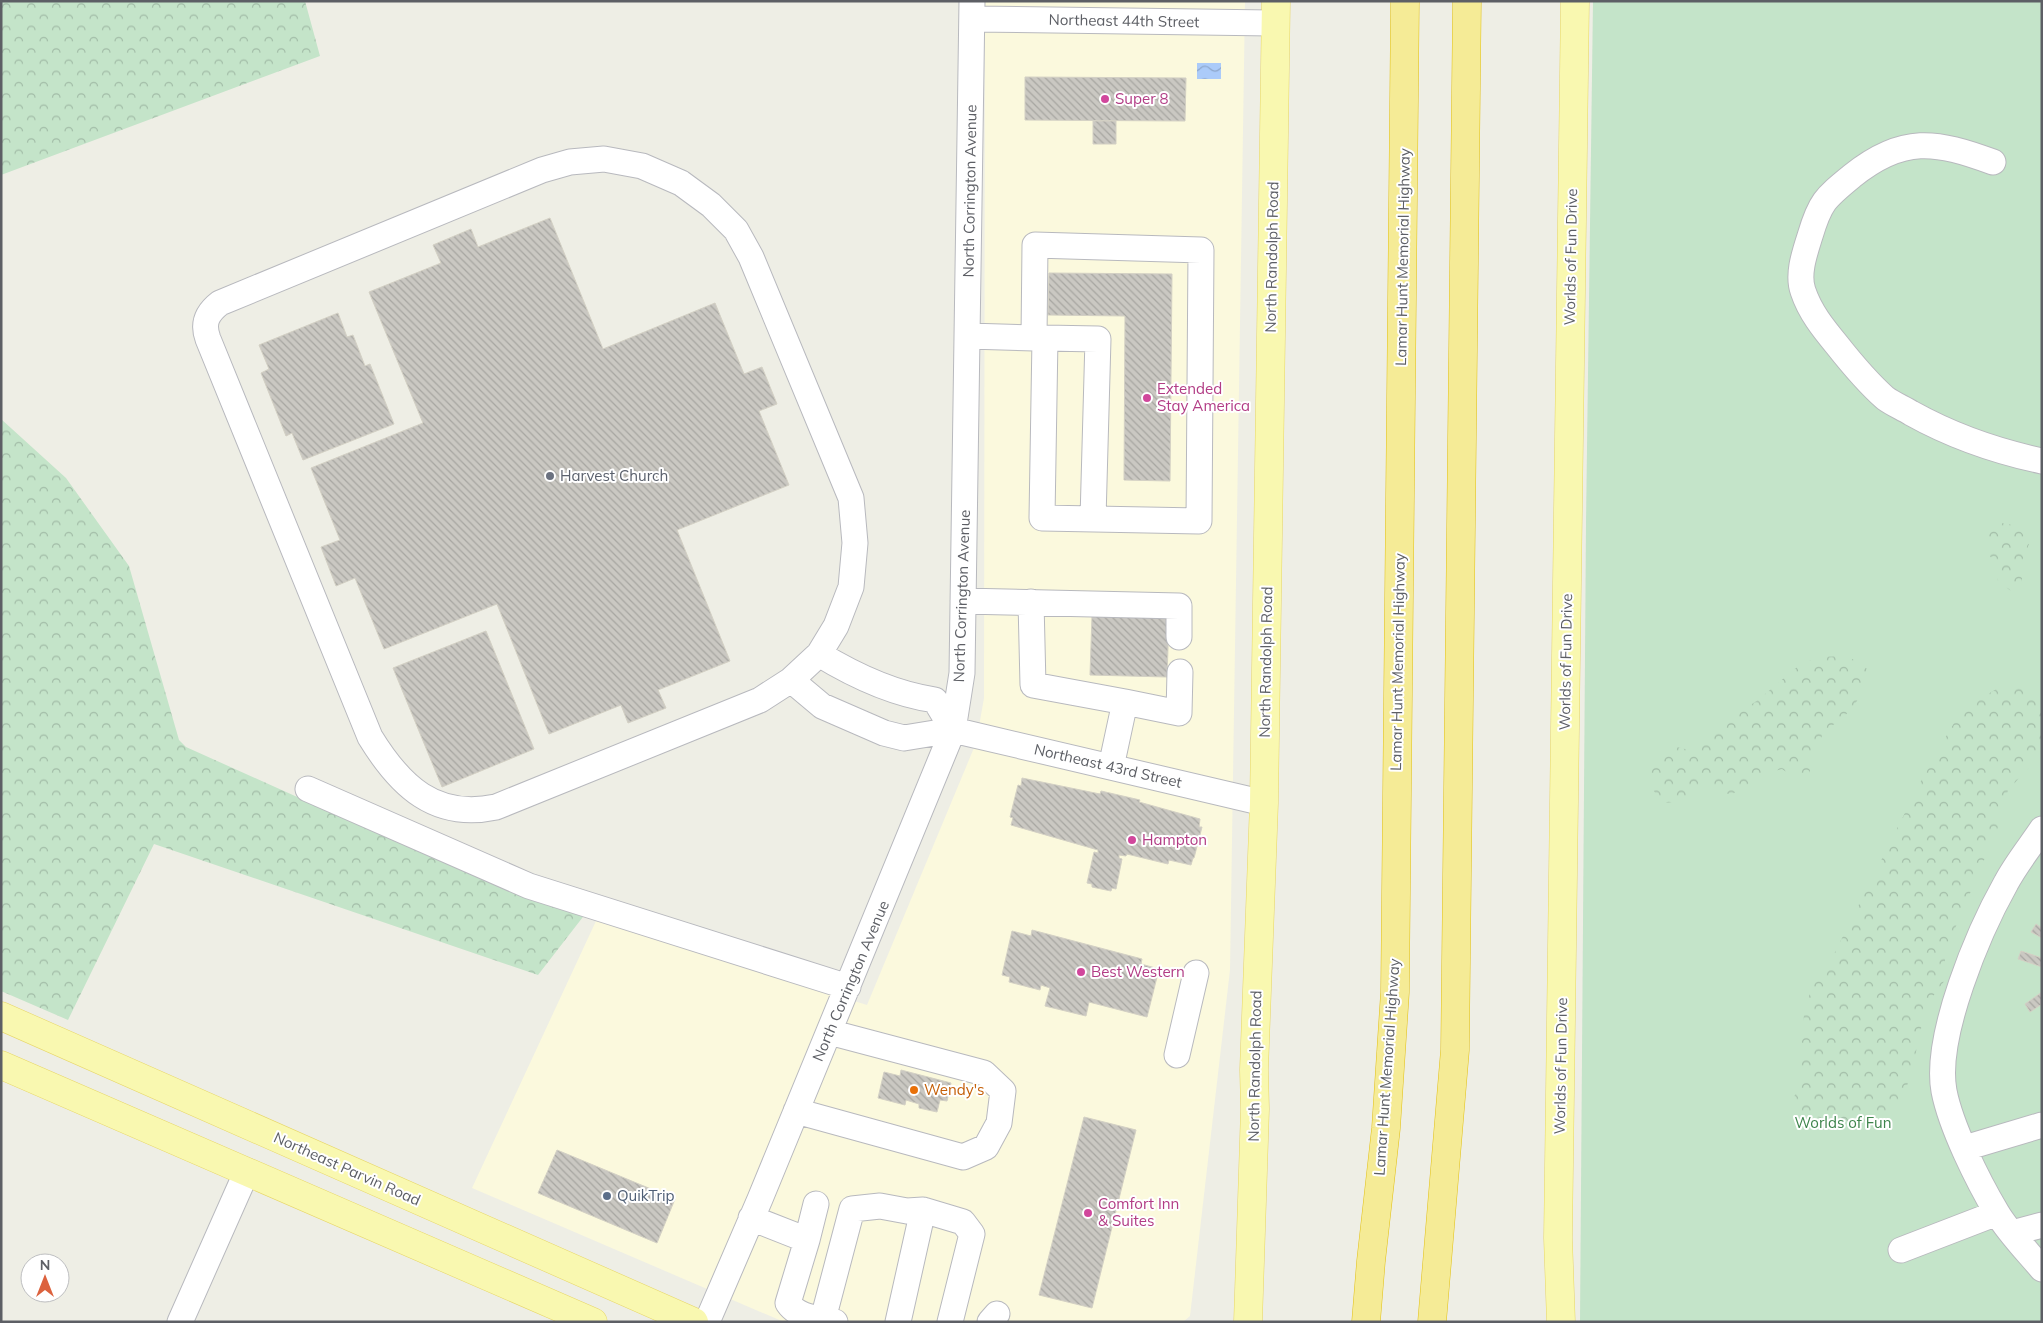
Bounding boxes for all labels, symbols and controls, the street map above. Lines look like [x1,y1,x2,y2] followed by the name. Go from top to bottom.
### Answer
[1048,10,1200,31] street label: Northeast 44th Street
[1115,89,1169,108] place label: Super 8
[1099,93,1111,105] marker: Super 8
[958,104,981,278] street label: North Corrington Avenue
[1391,148,1414,366] street label: Lamar Hunt Memorial Highway
[1261,181,1282,333] street label: North Randolph Road
[1560,188,1581,326] street label: Worlds of Fun Drive
[1157,379,1250,415] place label: Extended Stay America
[1141,392,1153,404] marker: Extended Stay America
[560,466,668,485] place label: Harvest Church
[544,470,556,482] marker: Harvest Church
[949,509,974,683] street label: North Corrington Avenue
[1386,553,1409,771] street label: Lamar Hunt Memorial Highway
[1255,586,1276,738] street label: North Randolph Road
[1555,593,1576,731] street label: Worlds of Fun Drive
[1032,739,1184,792] street label: Northeast 43rd Street
[1142,830,1207,849] place label: Hampton
[1126,834,1138,846] marker: Hampton
[808,898,893,1064] street label: North Corrington Avenue
[1369,958,1404,1176] street label: Lamar Hunt Memorial Highway
[1091,962,1185,981] place label: Best Western
[1075,966,1087,978] marker: Best Western
[1244,990,1265,1142] street label: North Randolph Road
[1550,997,1571,1135] street label: Worlds of Fun Drive
[924,1080,984,1099] place label: Wendy's
[908,1084,920,1096] marker: Wendy's
[1795,1113,1891,1132] park label: Worlds of Fun
[271,1128,424,1209] street label: Northeast Parvin Road
[617,1186,674,1205] place label: QuikTrip
[601,1190,613,1202] marker: QuikTrip
[1098,1194,1179,1230] place label: Comfort Inn & Suites
[1082,1207,1094,1219] marker: Comfort Inn & Suites
[20,1253,70,1303] north arrow
[40,1256,50,1274] text: N

